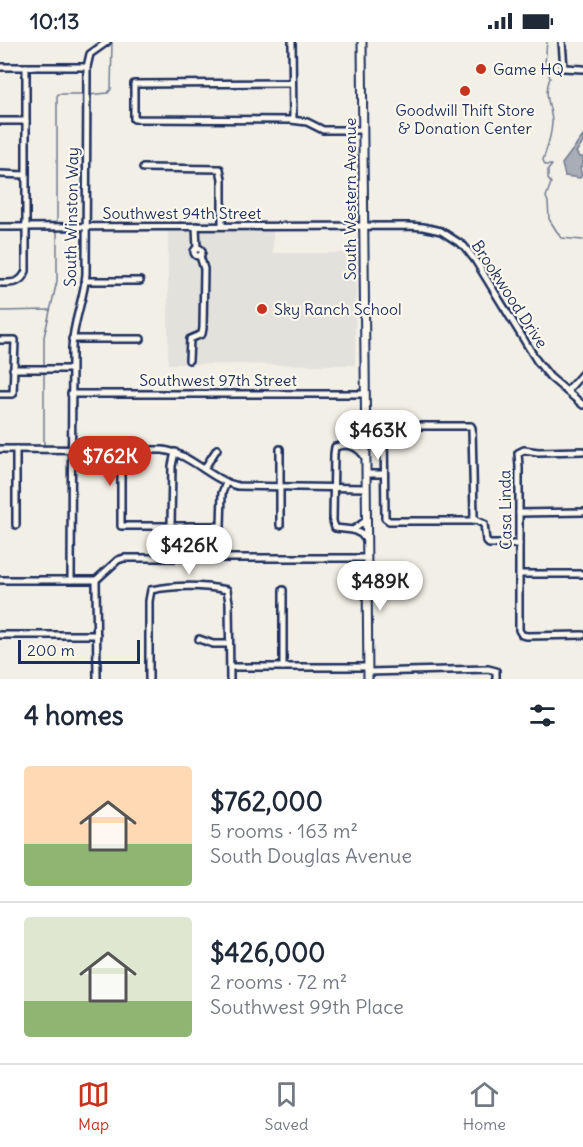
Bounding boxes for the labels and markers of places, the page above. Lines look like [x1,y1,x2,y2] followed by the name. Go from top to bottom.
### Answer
[493,59,564,79] place label: Game HQ
[474,62,488,76] marker: Game HQ
[458,84,472,98] marker: Goodwill Thift Store & Donation Center
[395,100,535,138] place label: Goodwill Thift Store & Donation Center
[274,299,401,319] place label: Sky Ranch School
[255,302,269,316] marker: Sky Ranch School
[336,410,420,461] pin: $463K
[68,436,152,487] pin: $762K
[147,525,231,576] pin: $426K
[338,561,422,612] pin: $489K

